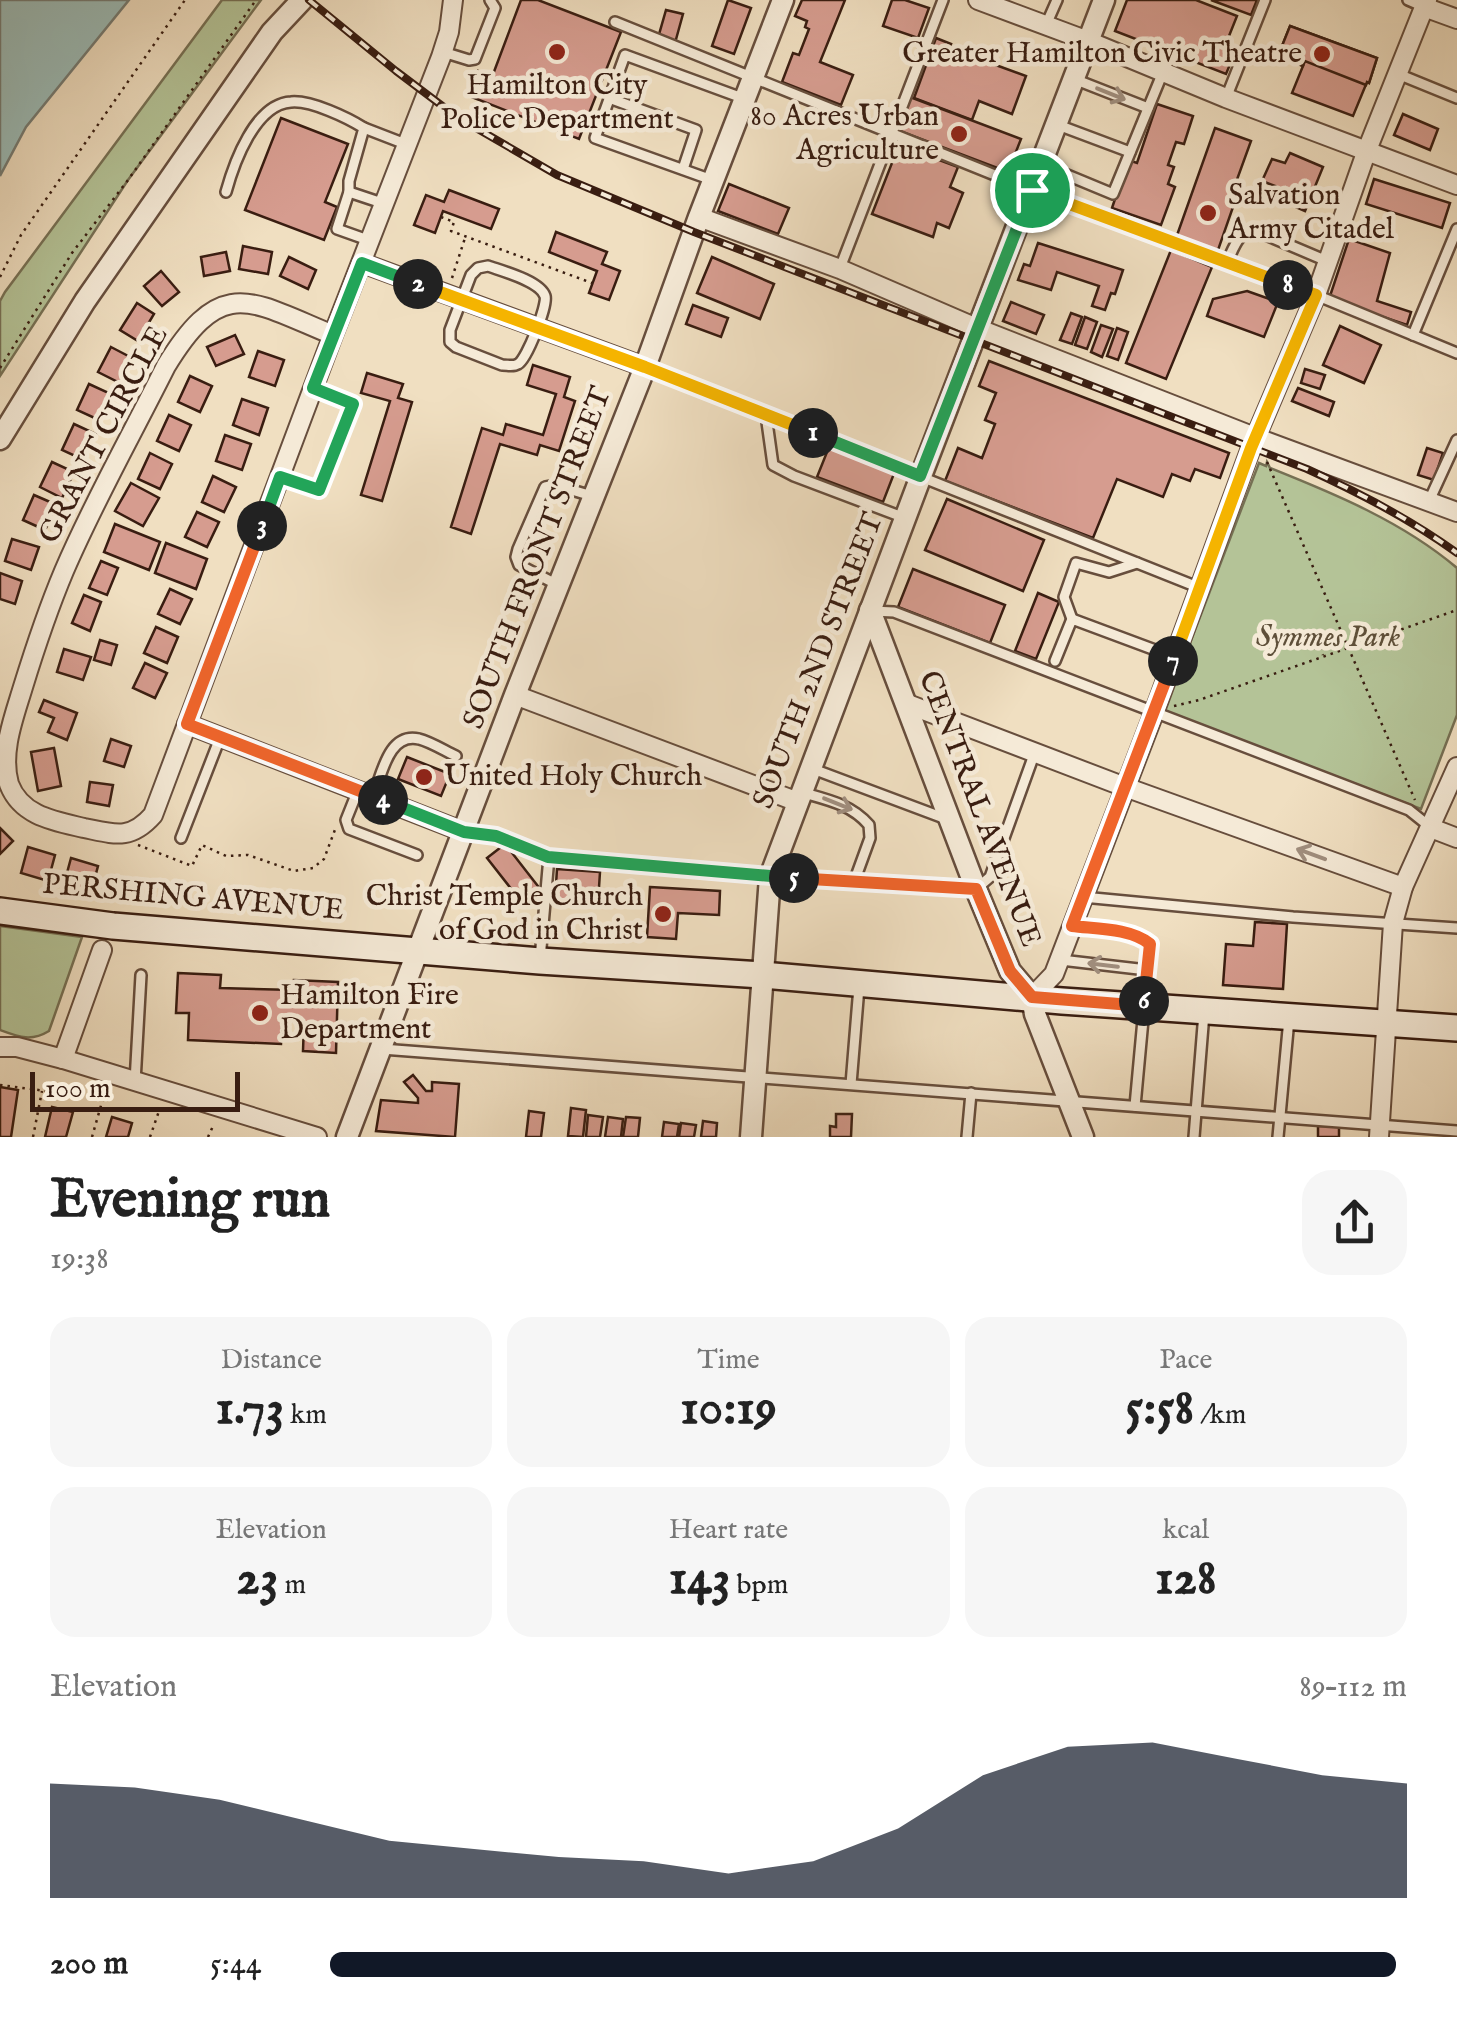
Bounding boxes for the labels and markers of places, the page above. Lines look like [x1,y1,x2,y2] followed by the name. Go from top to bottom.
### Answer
[902,35,1302,73] place label: Greater Hamilton Civic Theatre
[546,41,568,63] marker: Hamilton City Police Department
[1311,43,1333,65] marker: Greater Hamilton Civic Theatre
[440,67,674,139] place label: Hamilton City Police Department
[750,98,939,170] place label: 80 Acres Urban Agriculture
[948,123,970,145] marker: 80 Acres Urban Agriculture
[990,148,1075,233] pin
[1227,177,1395,249] place label: Salvation Army Citadel
[1197,202,1219,224] marker: Salvation Army Citadel
[393,259,443,309] pin: 2
[1263,260,1313,310] pin: 8
[788,408,838,458] pin: 1
[237,501,287,551] pin: 3
[1148,636,1198,686] pin: 7
[444,758,702,796] place label: United Holy Church
[413,766,435,788] marker: United Holy Church
[358,775,408,825] pin: 4
[769,853,819,903] pin: 5
[366,878,643,950] place label: Christ Temple Church of God in Christ
[652,903,674,925] marker: Christ Temple Church of God in Christ
[1119,976,1169,1026] pin: 6
[280,977,459,1049] place label: Hamilton Fire Department
[249,1002,271,1024] marker: Hamilton Fire Department

